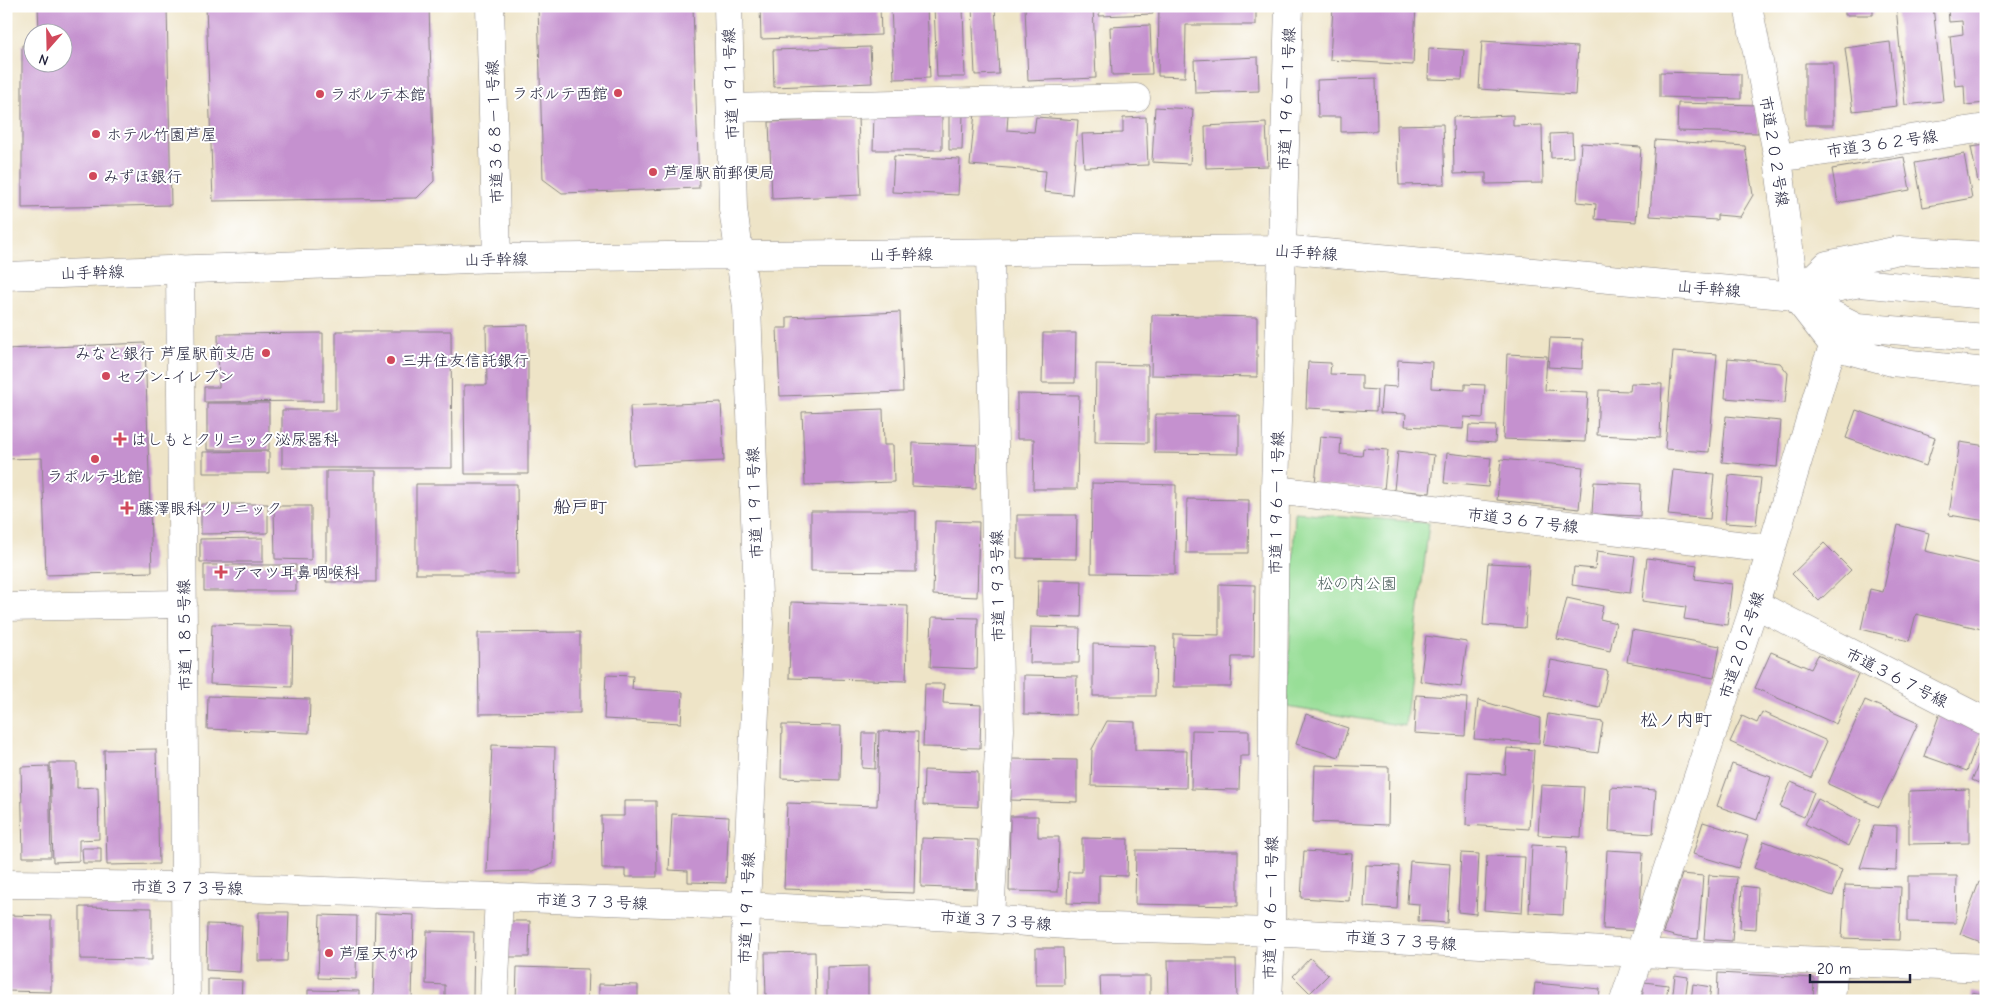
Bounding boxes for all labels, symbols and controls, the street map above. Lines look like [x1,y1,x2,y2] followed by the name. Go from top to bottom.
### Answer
[22,22,72,72] north arrow
[1275,27,1299,171] street label: 市道１９６－１号線
[720,28,742,140] street label: 市道１９１号線
[37,50,51,69] text: N
[483,60,507,204] street label: 市道３６８－１号線
[512,85,608,103] place label: ラポルテ西館
[330,86,426,104] place label: ラポルテ本館
[612,87,624,99] marker: ラポルテ西館
[314,88,326,100] marker: ラポルテ本館
[1756,94,1792,208] street label: 市道２０２号線
[106,126,217,144] place label: ホテル竹園芦屋
[1825,127,1939,161] street label: 市道３６２号線
[90,128,102,140] marker: ホテル竹園芦屋
[663,164,775,182] place label: 芦屋駅前郵便局
[647,166,659,178] marker: 芦屋駅前郵便局
[103,168,182,186] place label: みずほ銀行
[87,170,99,182] marker: みずほ銀行
[1273,242,1338,264] street label: 山手幹線
[869,246,933,264] street label: 山手幹線
[464,250,528,270] street label: 山手幹線
[60,263,124,283] street label: 山手幹線
[1676,277,1742,301] street label: 山手幹線
[75,345,256,363] place label: みなと銀行 芦屋駅前支店
[260,347,272,359] marker: みなと銀行 芦屋駅前支店
[401,352,529,370] place label: 三井住友信託銀行
[385,354,397,366] marker: 三井住友信託銀行
[116,368,234,386] place label: セブン-イレブン
[100,370,112,382] marker: セブン-イレブン
[131,431,339,449] place label: はしもとクリニック泌尿器科
[1267,431,1287,575] street label: 市道１９６－１号線
[113,432,127,446] marker: はしもとクリニック泌尿器科
[744,447,766,559] street label: 市道１９１号線
[89,453,101,465] marker: ラポルテ北館
[47,468,143,486] place label: ラポルテ北館
[553,497,607,518] district label: 船戸町
[138,500,282,518] place label: 藤澤眼科クリニック
[120,501,134,515] marker: 藤澤眼科クリニック
[1466,505,1580,537] street label: 市道３６７号線
[988,530,1008,642] street label: 市道１９３号線
[232,564,360,582] place label: アマツ耳鼻咽喉科
[214,565,228,579] marker: アマツ耳鼻咽喉科
[1317,575,1397,593] park label: 松の内公園
[175,579,195,691] street label: 市道１８５号線
[1716,589,1768,701] street label: 市道２０２号線
[1843,644,1951,711] street label: 市道３６７号線
[1640,710,1712,731] district label: 松ノ内町
[1261,836,1281,980] street label: 市道１９６－１号線
[736,852,758,964] street label: 市道１９１号線
[131,878,243,898] street label: 市道３７３号線
[536,891,648,913] street label: 市道３７３号線
[939,908,1052,934] street label: 市道３７３号線
[1344,928,1457,954] street label: 市道３７３号線
[339,945,419,963] place label: 芦屋天がゆ
[323,947,335,959] marker: 芦屋天がゆ
[1810,952,1910,984] scale bar
[1817,960,1851,978] text: 20 m

